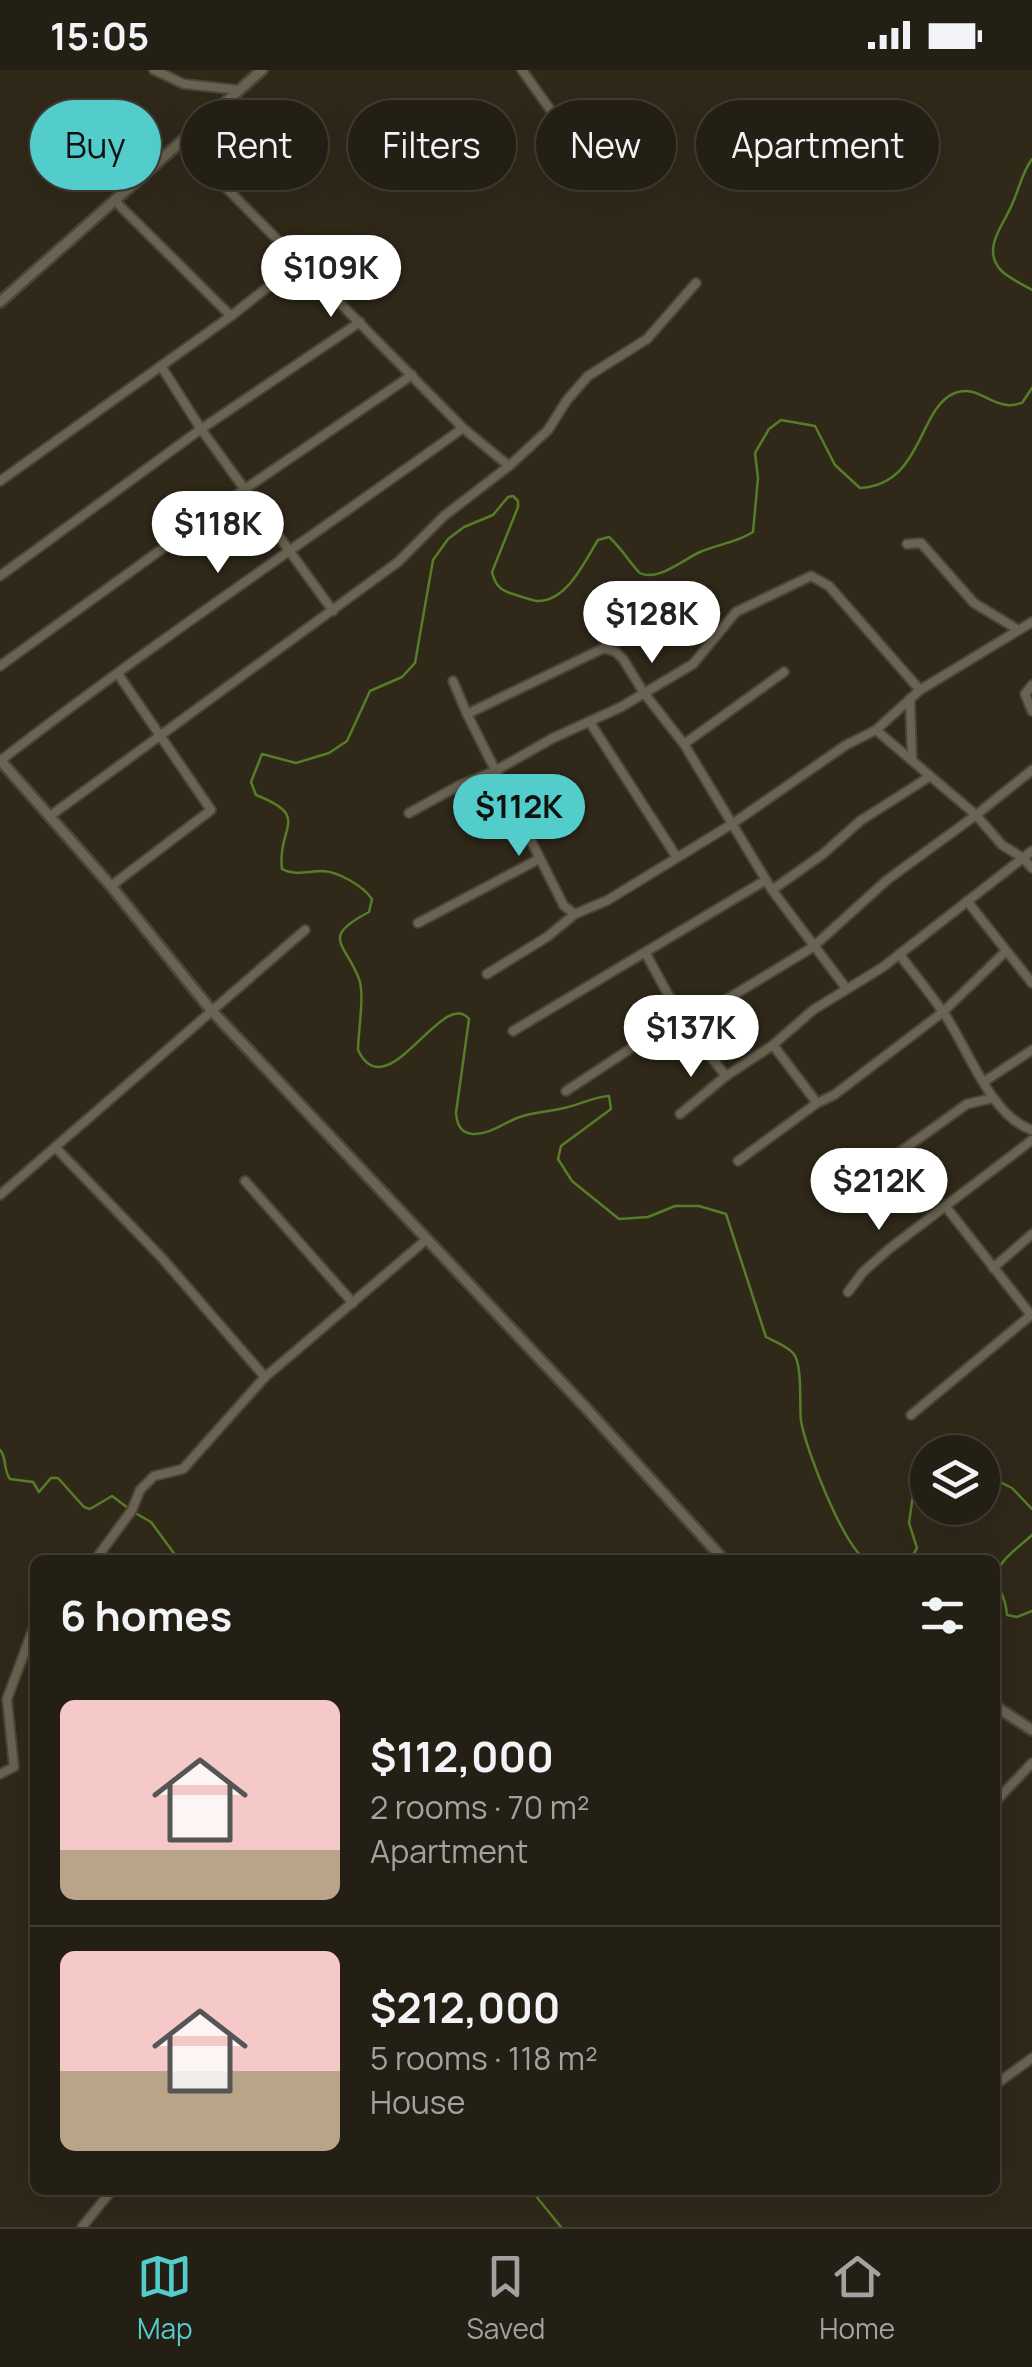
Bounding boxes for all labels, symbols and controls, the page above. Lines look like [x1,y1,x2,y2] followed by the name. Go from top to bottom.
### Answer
[50,9,149,61] text: 15:05
[30,100,161,190] chip: Buy
[181,100,328,190] chip: Rent
[348,100,516,190] chip: Filters
[536,100,676,190] chip: New
[696,100,939,190] chip: Apartment
[261,235,401,320] pin: $109K
[283,245,379,289] text: $109K
[148,491,288,576] pin: $118K
[174,501,262,545] text: $118K
[582,581,722,666] pin: $128K
[605,591,699,635] text: $128K
[449,774,589,859] pin: $112K
[475,784,563,828] text: $112K
[621,995,761,1080] pin: $137K
[646,1005,736,1049] text: $137K
[809,1148,949,1233] pin: $212K
[833,1158,925,1202] text: $212K
[910,1435,1000,1525] map controls
[910,1435,1000,1525] button: layers
[60,1586,232,1644] text: 6 homes
[915,1588,970,1643] icon: filters
[370,1727,554,1785] text: $112,000
[140,1740,260,1860] icon: home
[370,1785,590,1829] text: 2 rooms · 70 m²
[370,1829,528,1873] text: Apartment
[370,1978,560,2036] text: $212,000
[140,1991,260,2111] icon: home
[370,2036,598,2080] text: 5 rooms · 118 m²
[370,2080,465,2124] text: House
[137,2249,193,2347] tab: Map
[467,2249,545,2347] tab: Saved
[819,2249,895,2347] tab: Home

